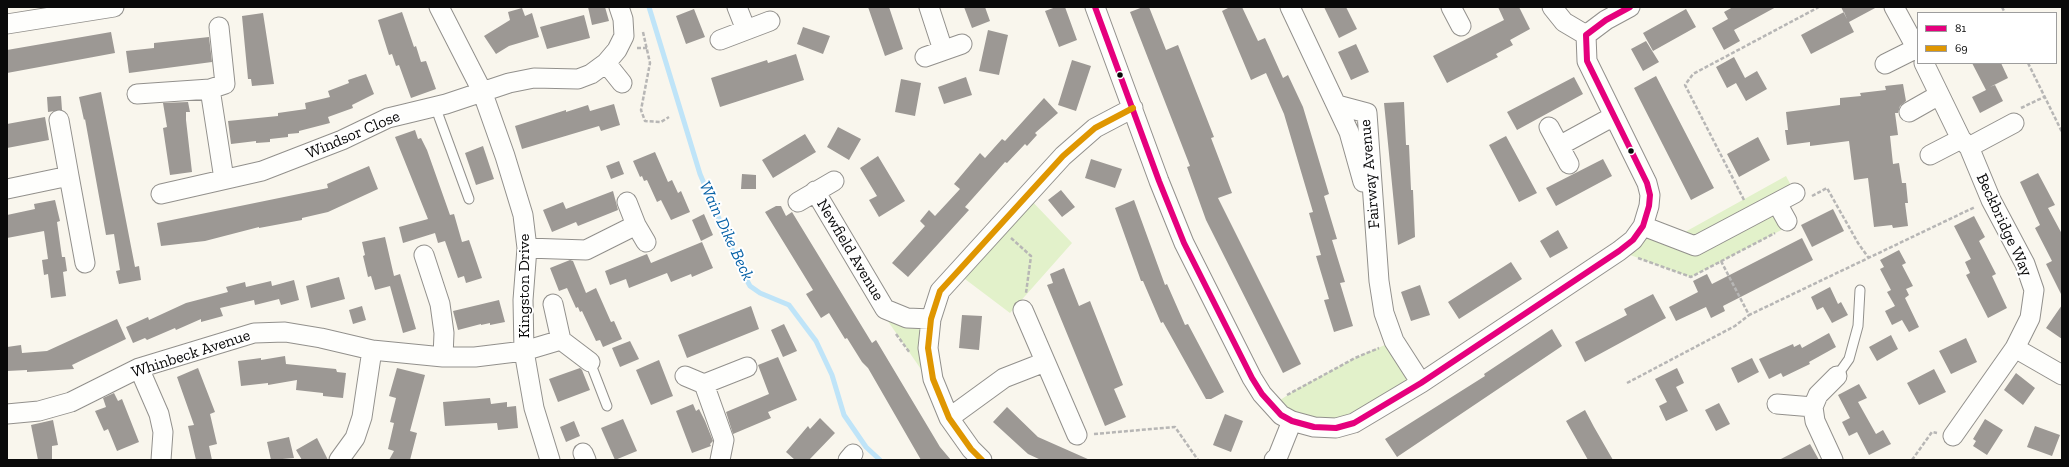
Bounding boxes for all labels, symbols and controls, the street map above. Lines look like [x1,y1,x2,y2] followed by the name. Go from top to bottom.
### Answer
[1917,12,2057,64] legend
[1955,21,1966,35] text: 81
[1955,41,1968,55] text: 69
[1115,70,1125,80] unlabelled marker
[303,107,403,163] street label: Windsor Close
[1356,118,1384,230] street label: Fairway Avenue
[1626,146,1636,156] unlabelled marker
[1972,171,2036,279] street label: Beckbridge Way
[694,178,758,284] water label: Wain Dike Beck
[812,196,888,304] street label: Newfield Avenue
[514,234,534,338] street label: Kingston Drive
[129,326,253,382] street label: Whinbeck Avenue

